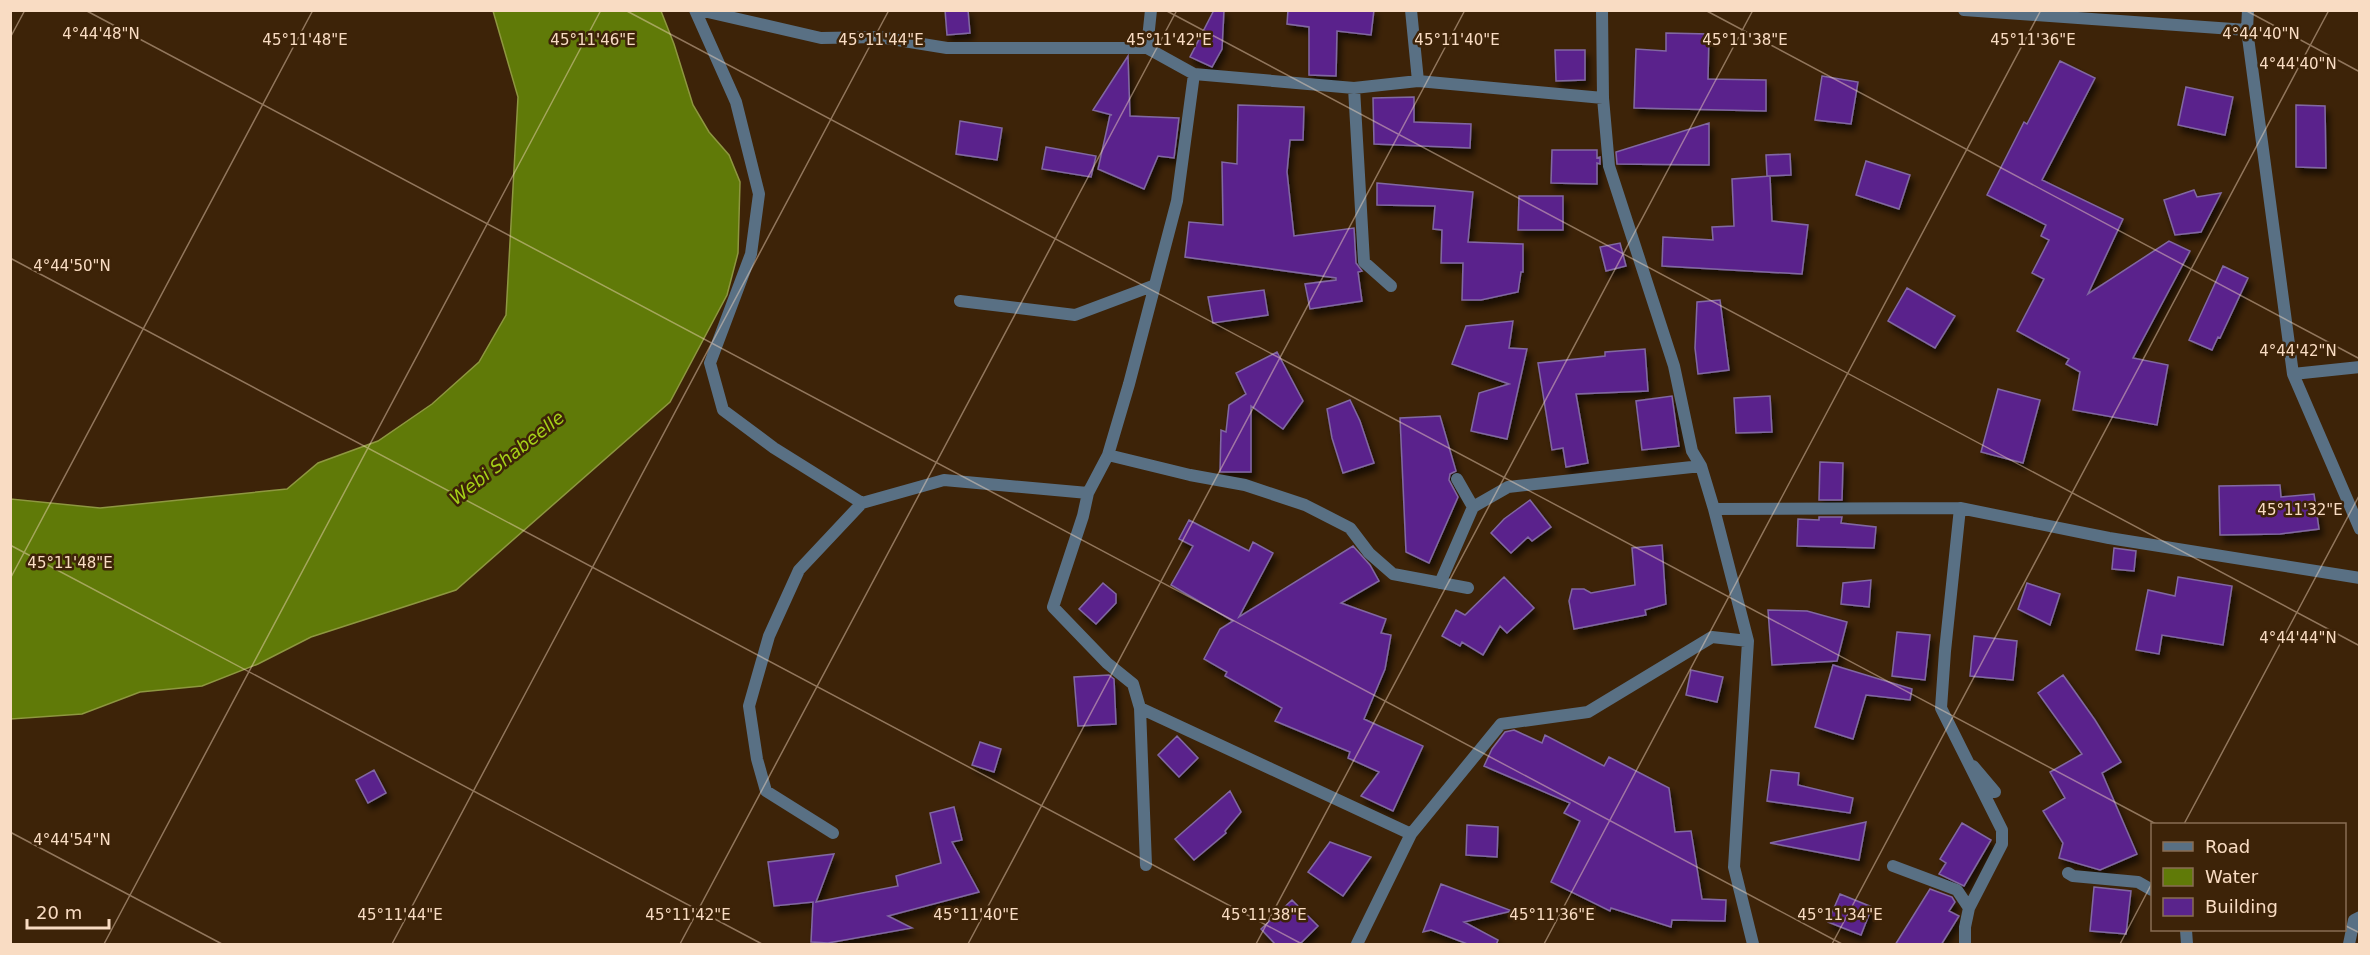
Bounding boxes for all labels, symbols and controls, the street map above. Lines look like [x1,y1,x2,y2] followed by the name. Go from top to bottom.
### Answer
[62,25,140,43] text: 4°44'48"N
[2222,25,2300,43] text: 4°44'40"N
[262,31,348,49] text: 45°11'48"E
[550,31,636,49] text: 45°11'46"E
[838,31,924,49] text: 45°11'44"E
[1126,31,1212,49] text: 45°11'42"E
[1414,31,1500,49] text: 45°11'40"E
[1702,31,1788,49] text: 45°11'38"E
[1990,31,2076,49] text: 45°11'36"E
[2259,55,2337,73] text: 4°44'40"N
[33,257,111,275] text: 4°44'50"N
[2259,342,2337,360] text: 4°44'42"N
[445,406,568,509] water label: Webi Shabeelle
[2257,501,2343,519] text: 45°11'32"E
[27,554,113,572] text: 45°11'48"E
[2259,629,2337,647] text: 4°44'44"N
[2151,823,2346,931] legend
[33,831,111,849] text: 4°44'54"N
[2205,836,2250,857] text: Road
[2205,866,2259,887] text: Water
[27,892,110,930] scale bar
[2205,896,2278,917] text: Building
[36,902,82,923] text: 20 m
[357,906,443,924] text: 45°11'44"E
[645,906,731,924] text: 45°11'42"E
[933,906,1019,924] text: 45°11'40"E
[1221,906,1307,924] text: 45°11'38"E
[1509,906,1595,924] text: 45°11'36"E
[1797,906,1883,924] text: 45°11'34"E

